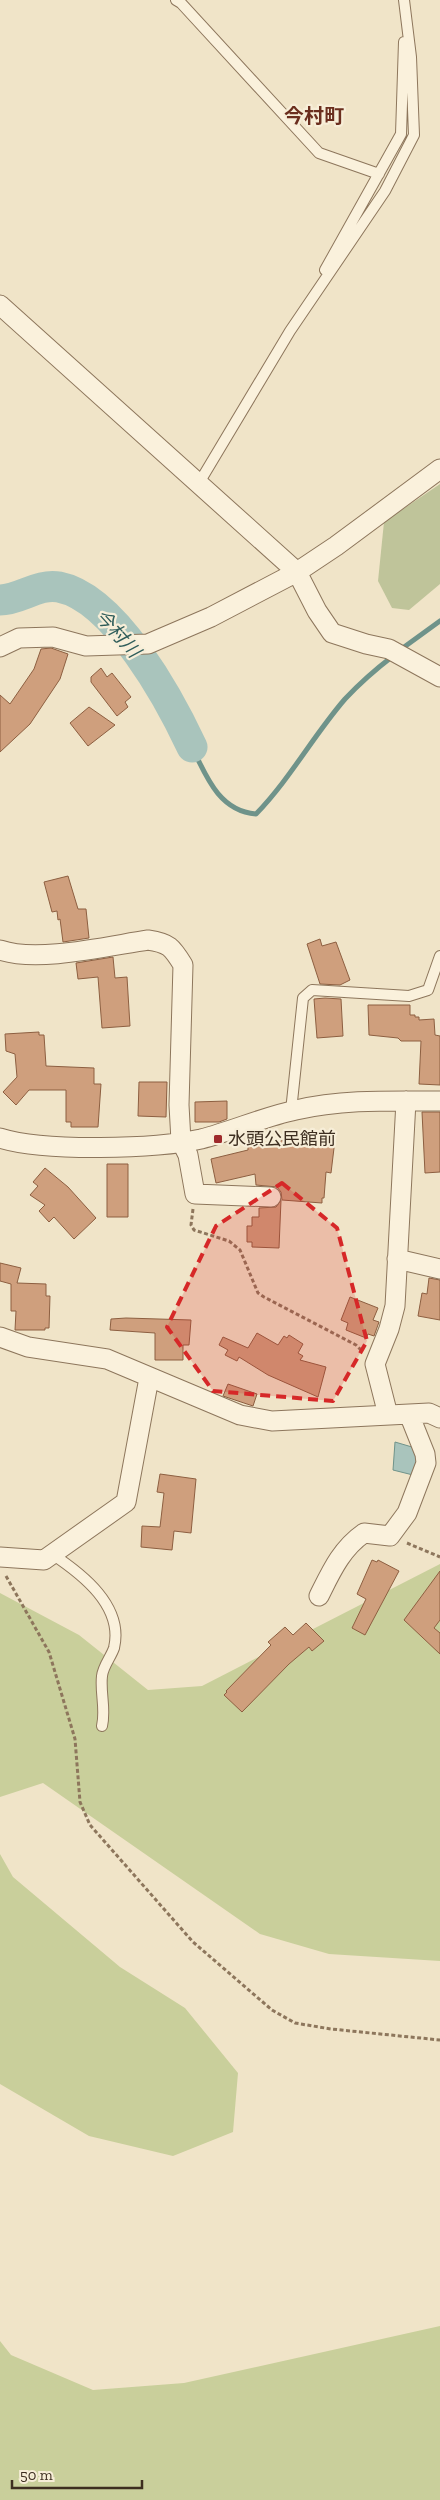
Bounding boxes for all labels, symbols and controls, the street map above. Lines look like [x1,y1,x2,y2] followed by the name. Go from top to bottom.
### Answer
[284,104,344,128] district label: 今村町
[90,604,147,664] water label: 今村川
[228,1128,336,1150] place label: 水頭公民館前
[212,1133,224,1145] marker: 水頭公民館前
[12,2458,142,2490] scale bar
[20,2466,53,2484] text: 50 m

